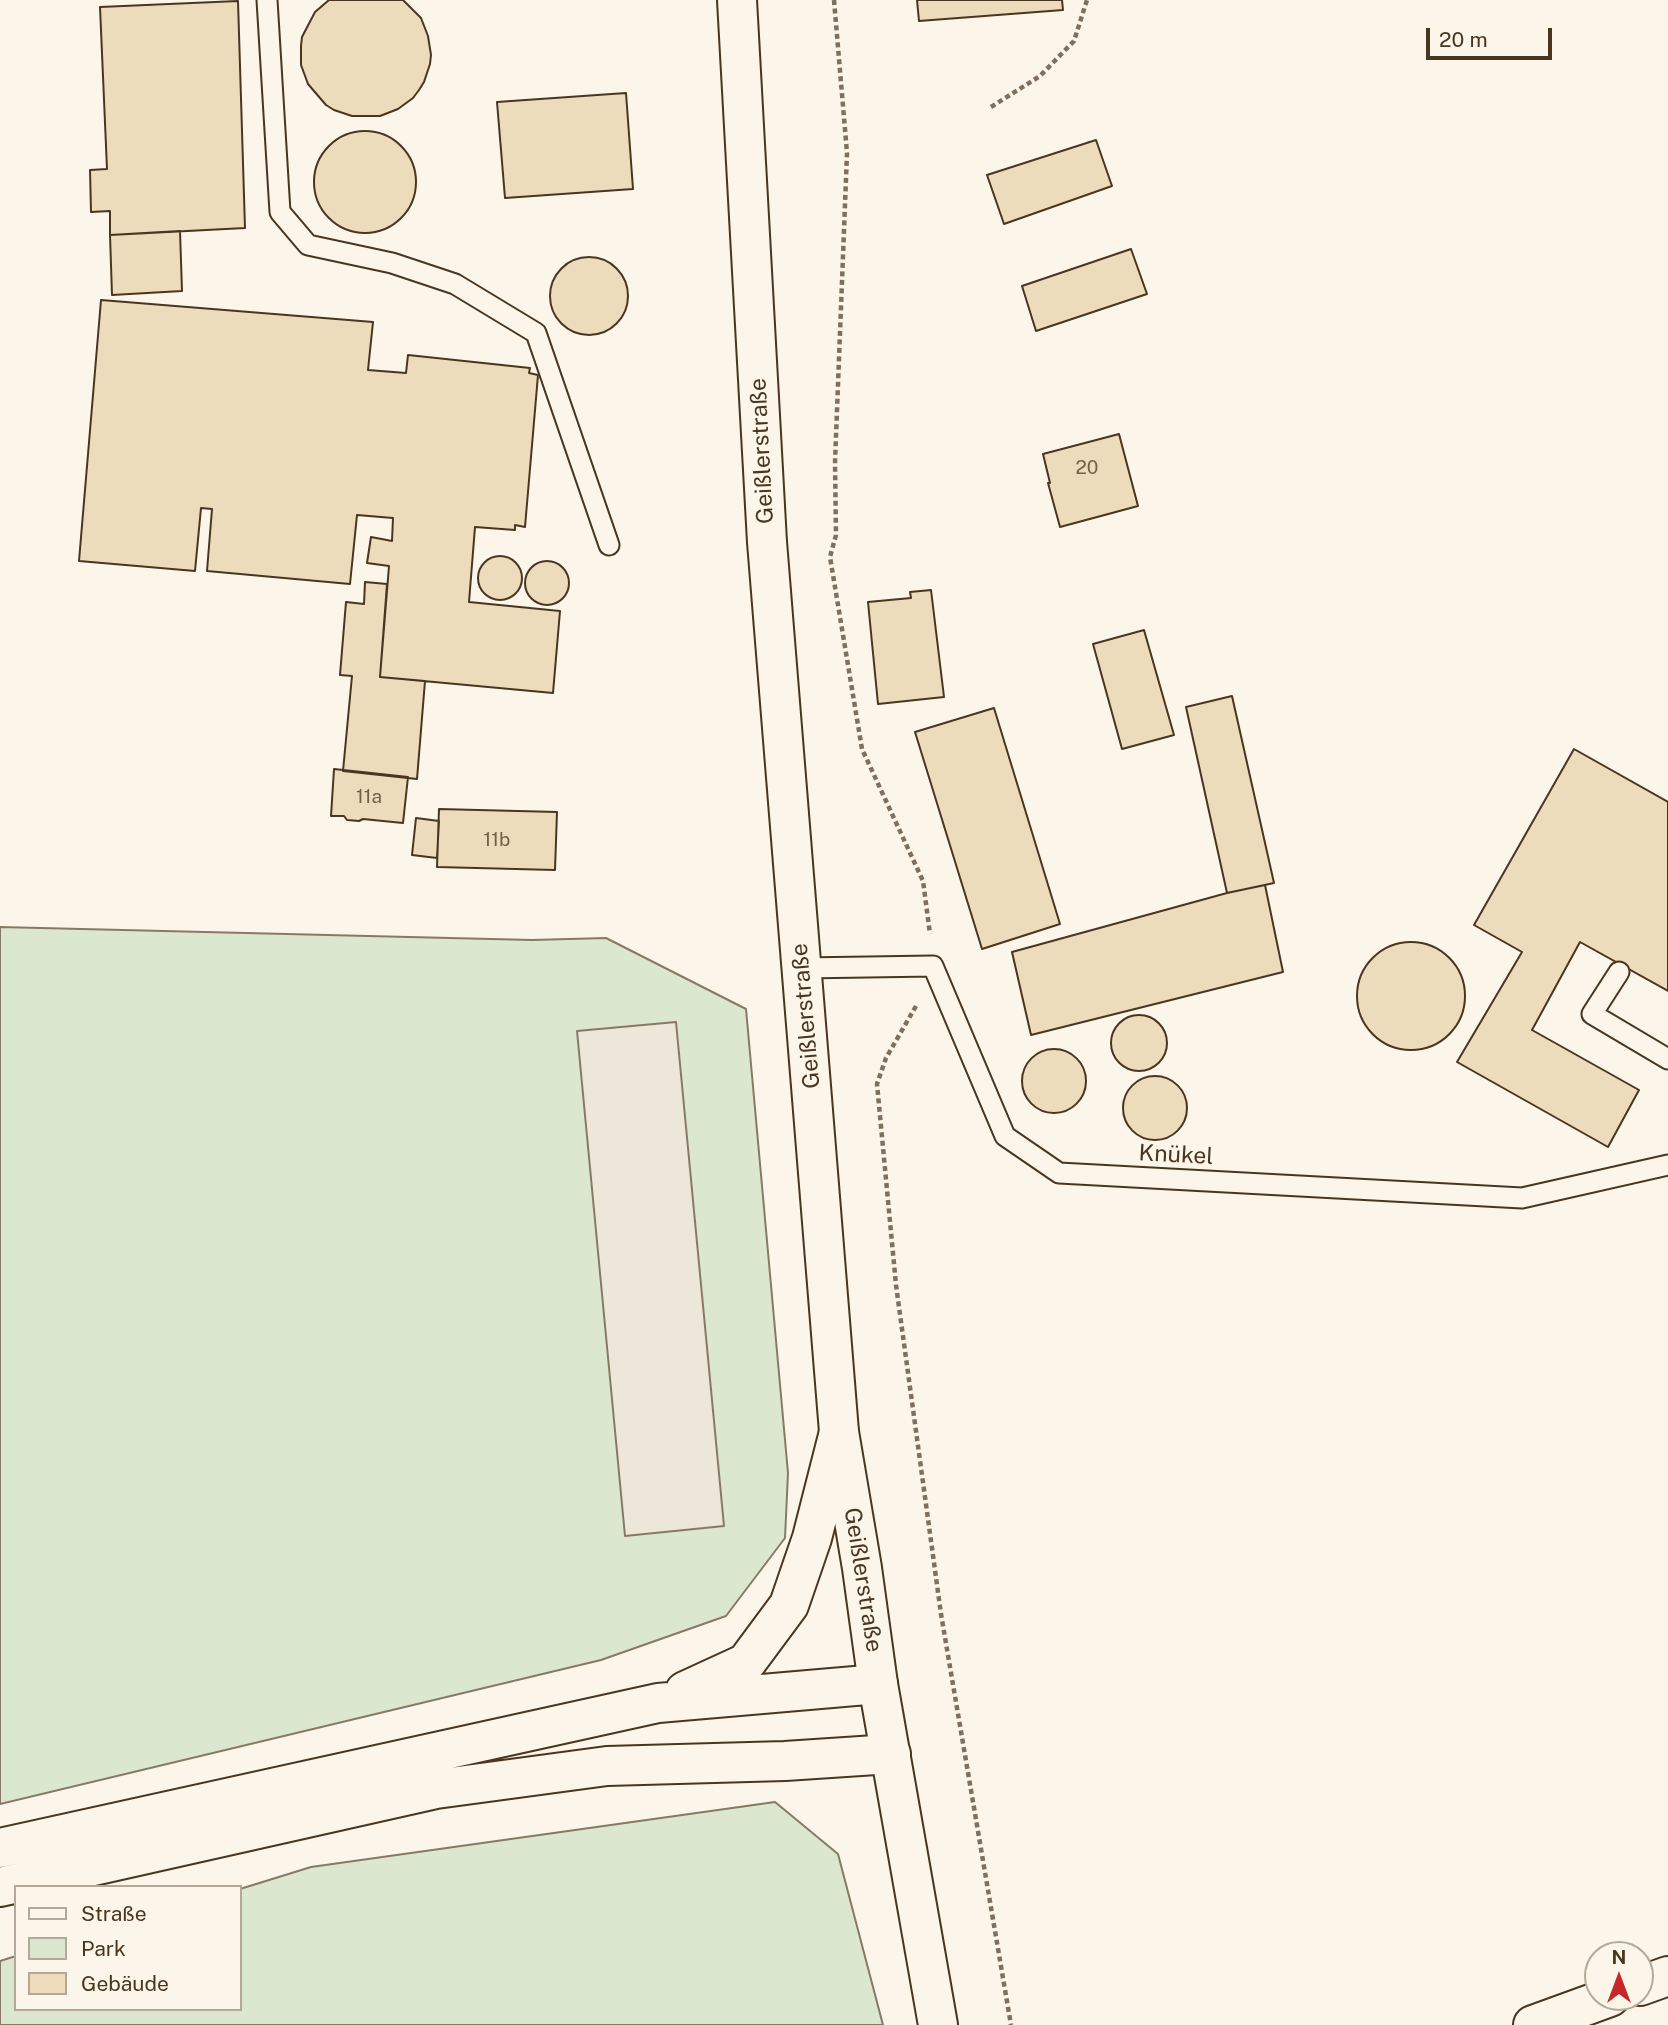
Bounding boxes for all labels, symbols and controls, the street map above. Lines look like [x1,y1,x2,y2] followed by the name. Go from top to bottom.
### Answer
[1430,14,1556,58] scale bar
[1439,27,1488,52] text: 20 m
[744,377,780,525] street label: Geißlerstraße
[1076,457,1098,479] house number: 20
[356,786,382,808] house number: 11a
[484,829,510,851] house number: 11b
[786,942,826,1090] street label: Geißlerstraße
[1138,1139,1214,1171] street label: Knükel
[838,1506,888,1654] street label: Geißlerstraße
[14,1885,242,2011] legend
[81,1901,147,1926] text: Straße
[81,1936,126,1961] text: Park
[1584,1941,1654,2011] north arrow
[1612,1946,1626,1968] text: N
[81,1971,169,1996] text: Gebäude

